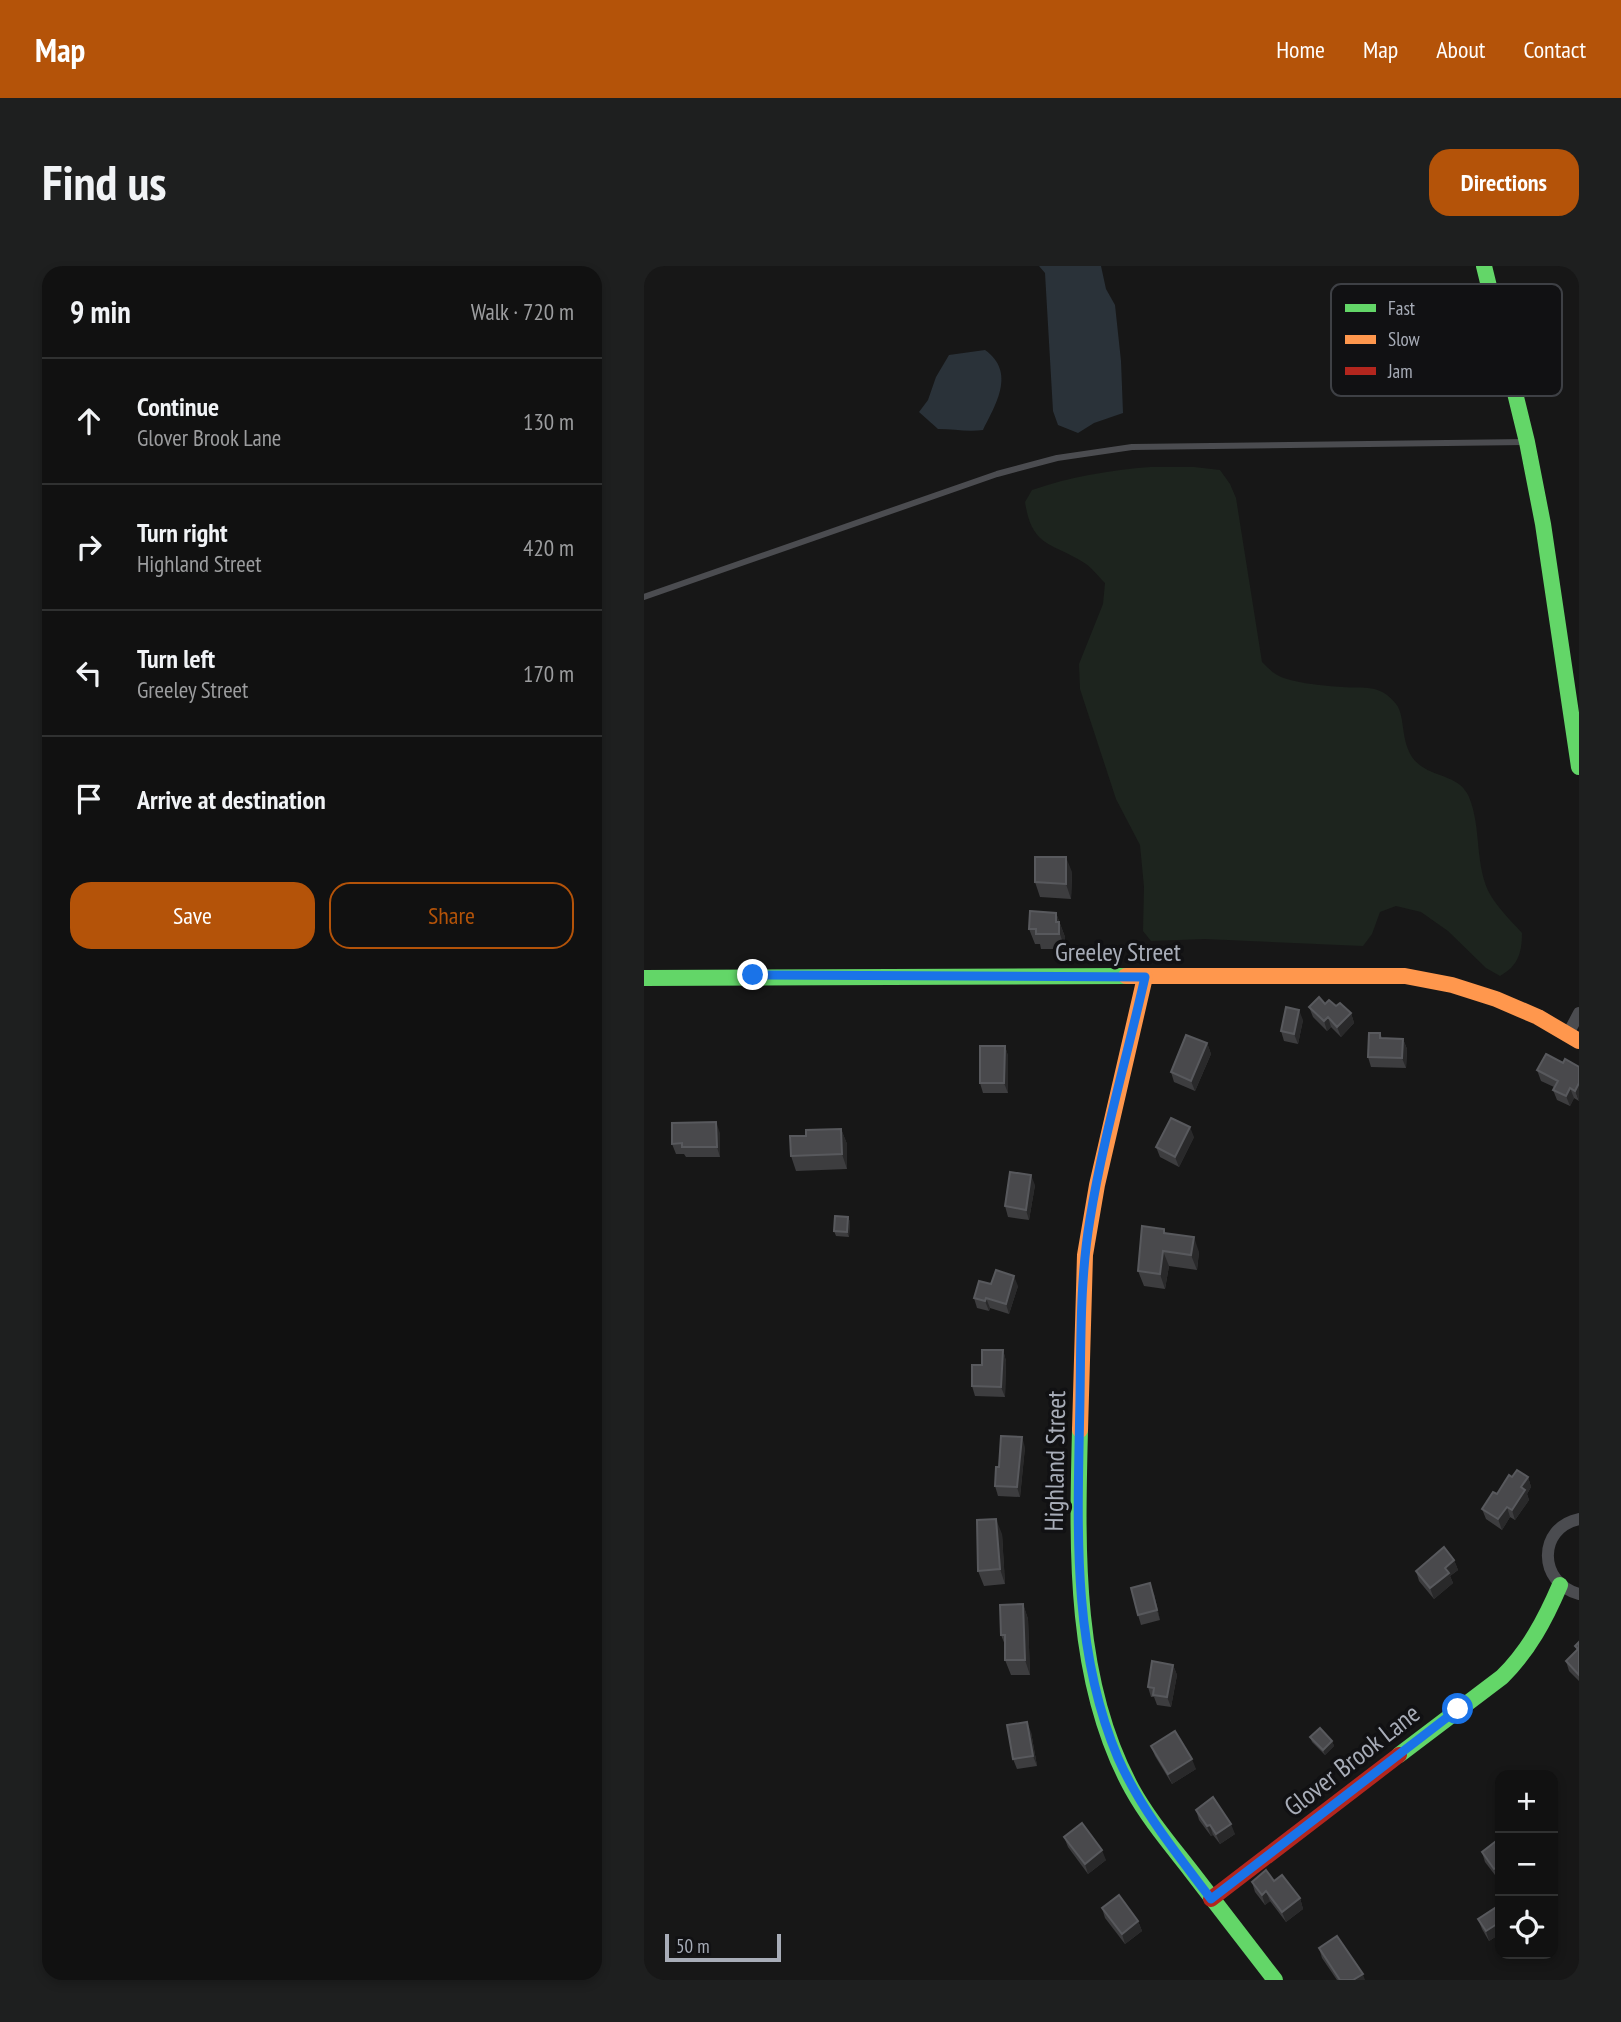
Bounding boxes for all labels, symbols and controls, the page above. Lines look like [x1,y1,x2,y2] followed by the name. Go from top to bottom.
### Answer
[35,28,85,71] text: Map
[1276,34,1325,65] text: Home
[1363,34,1398,65] text: Map
[1436,34,1485,65] text: About
[1523,34,1586,65] text: Contact
[1429,149,1579,216] button: Directions
[42,150,166,214] text: Find us
[1331,284,1562,396] legend
[70,292,131,331] text: 9 min
[1388,296,1416,320] text: Fast
[471,297,574,326] text: Walk · 720 m
[1388,327,1421,351] text: Slow
[1387,359,1413,383] text: Jam
[137,390,219,423] text: Continue
[70,402,108,440] icon: ahead
[523,407,574,436] text: 130 m
[137,423,281,452] text: Glover Brook Lane
[137,516,228,549] text: Turn right
[70,528,108,566] icon: right
[523,533,574,562] text: 420 m
[137,549,261,578] text: Highland Street
[137,642,215,675] text: Turn left
[70,654,108,692] icon: left
[523,659,574,688] text: 170 m
[137,675,248,704] text: Greeley Street
[70,780,108,818] icon: arrive
[137,783,326,816] text: Arrive at destination
[70,882,315,949] button: Save
[329,882,574,949] button: Share
[1055,935,1181,968] street label: Greeley Street
[737,959,768,990] route end
[1037,1390,1072,1532] street label: Highland Street
[1442,1693,1473,1724] route start
[1277,1696,1426,1823] street label: Glover Brook Lane
[1495,1770,1558,1959] map controls
[1495,1770,1558,1833] button: +
[1495,1833,1558,1896] button: −
[1495,1896,1558,1959] button: locate
[665,1931,780,1963] scale bar
[676,1934,710,1958] text: 50 m

